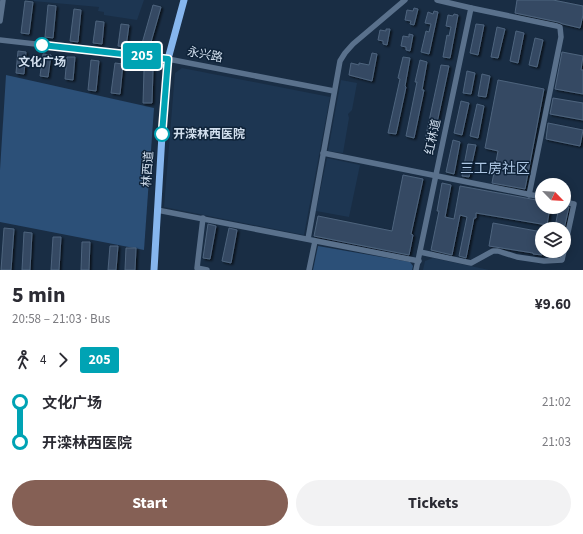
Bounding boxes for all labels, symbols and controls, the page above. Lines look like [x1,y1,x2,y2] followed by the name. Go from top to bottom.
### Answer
[34,37,50,53] marker: 文化广场
[119,43,165,69] line badge: 205
[186,43,224,67] street label: 永兴路
[131,46,153,66] text: 205
[18,54,66,71] place label: 文化广场
[421,118,445,156] street label: 红林道
[154,126,170,142] marker: 开滦林西医院
[173,126,245,143] place label: 开滦林西医院
[138,150,158,188] street label: 林西道
[460,159,530,179] district label: 三工房社区
[535,178,571,214] north arrow
[535,178,571,258] map controls
[535,222,571,258] button: layers
[12,279,66,311] text: 5 min
[535,294,571,315] text: ¥9.60
[12,310,110,328] text: 20:58 – 21:03 · Bus
[12,349,34,371] icon: walk
[52,349,74,371] icon: forward
[88,350,111,370] text: 205
[40,351,46,369] text: 4
[42,393,102,414] text: 文化广场
[542,393,571,411] text: 21:02
[42,433,132,454] text: 开滦林西医院
[542,433,571,451] text: 21:03
[12,480,288,526] button: Start
[296,480,571,526] button: Tickets

